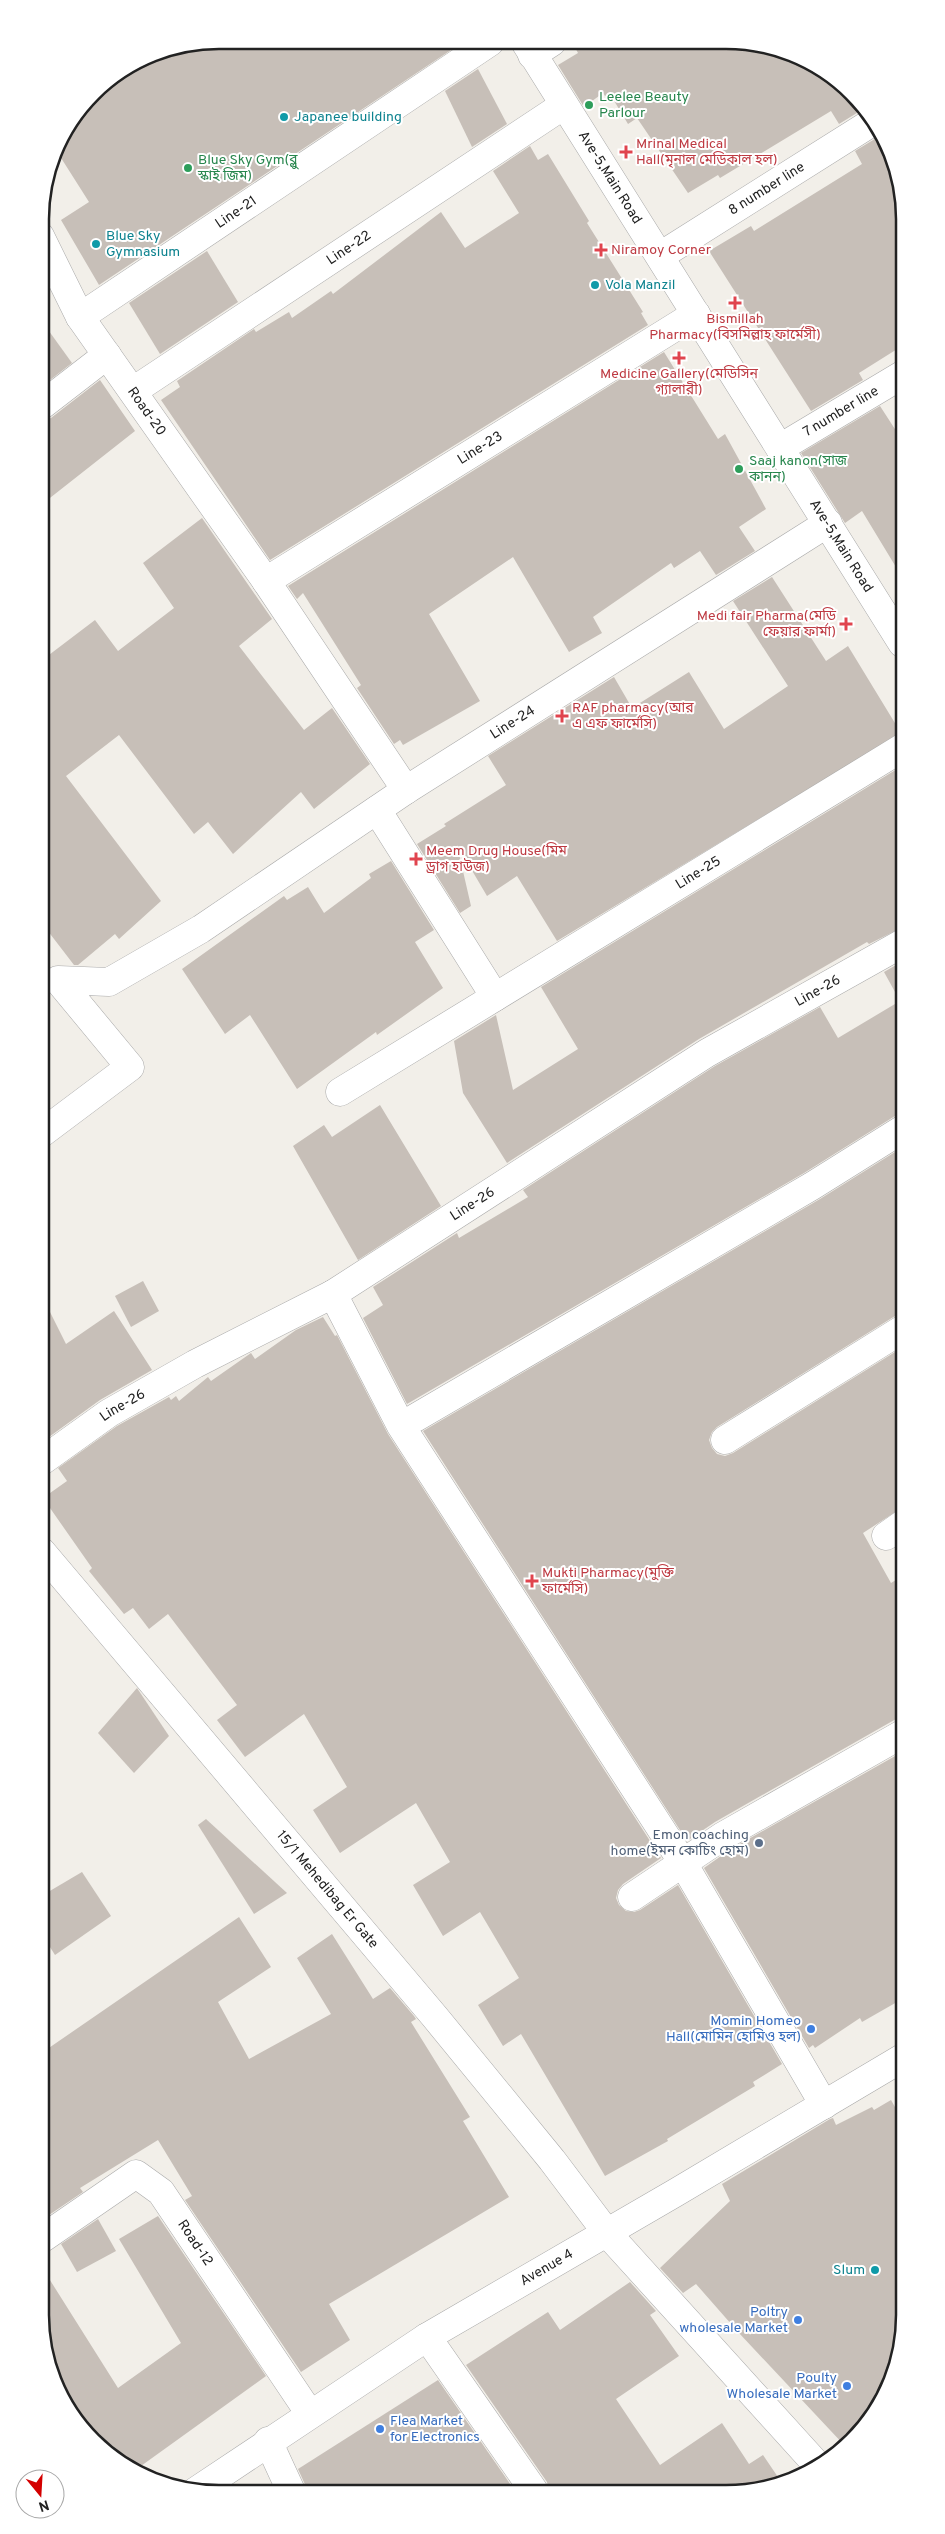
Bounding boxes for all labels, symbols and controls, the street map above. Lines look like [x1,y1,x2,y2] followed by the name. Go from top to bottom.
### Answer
[599,89,689,122] place label: Leelee Beauty Parlour
[583,99,595,111] marker: Leelee Beauty Parlour
[294,109,402,126] place label: Japanee building
[278,111,290,123] marker: Japanee building
[575,128,646,227] street label: Ave-5,Main Road
[636,136,778,169] place label: Mrinal Medical Hall(মৃনাল মেডিকাল হল)
[620,146,632,158] marker: Mrinal Medical Hall(মৃনাল মেডিকাল হল)
[197,152,299,185] place label: Blue Sky Gym(ব্লু স্কাই জিম)
[725,158,808,219] street label: 8 number line
[182,162,194,174] marker: Blue Sky Gym(ব্লু স্কাই জিম)
[212,192,260,232] street label: Line-21
[323,227,374,269] street label: Line-22
[106,228,180,261] place label: Blue Sky Gymnasium
[90,238,102,250] marker: Blue Sky Gymnasium
[611,242,712,259] place label: Niramoy Corner
[595,244,607,256] marker: Niramoy Corner
[605,277,676,294] place label: Vola Manzil
[589,279,601,291] marker: Vola Manzil
[729,297,741,309] marker: Bismillah Pharmacy(বিসমিল্লাহ ফার্মেসী)
[649,311,821,344] place label: Bismillah Pharmacy(বিসমিল্লাহ ফার্মেসী)
[673,352,685,364] marker: Medicine Gallery(মেডিসিন গ্যালারী)
[600,365,759,399] place label: Medicine Gallery(মেডিসিন গ্যালারী)
[800,382,882,441] street label: 7 number line
[124,384,170,439] street label: Road-20
[454,428,506,468] street label: Line-23
[748,453,848,486] place label: Saaj kanon(সাজ কানন)
[733,463,745,475] marker: Saaj kanon(সাজ কানন)
[806,496,877,596] street label: Ave-5,Main Road
[697,607,837,641] place label: Medi fair Pharma(মেডি ফেয়ার ফার্মা)
[840,618,852,630] marker: Medi fair Pharma(মেডি ফেয়ার ফার্মা)
[572,700,694,733] place label: RAF pharmacy(আর এ এফ ফার্মেসি)
[487,702,538,743] street label: Line-24
[556,710,568,722] marker: RAF pharmacy(আর এ এফ ফার্মেসি)
[425,842,567,876] place label: Meem Drug House(মিম ড্রাগ হাউজ)
[672,852,724,893] street label: Line-25
[410,853,422,865] marker: Meem Drug House(মিম ড্রাগ হাউজ)
[792,971,844,1010] street label: Line-26
[447,1184,498,1225] street label: Line-26
[97,1386,148,1425] street label: Line-26
[541,1564,674,1598] place label: Mukti Pharmacy(মুক্তি ফার্মেসি)
[526,1575,538,1587] marker: Mukti Pharmacy(মুক্তি ফার্মেসি)
[273,1827,382,1952] street label: 15/1 Mehedibag Er Gate
[611,1827,749,1860] place label: Emon coaching home(ইমন কোচিং হোম)
[753,1837,765,1849] marker: Emon coaching home(ইমন কোচিং হোম)
[666,2013,801,2046] place label: Momin Homeo Hall(মোমিন হোমিও হল)
[805,2023,817,2035] marker: Momin Homeo Hall(মোমিন হোমিও হল)
[174,2217,217,2269] street label: Road-12
[517,2245,576,2290] street label: Avenue 4
[833,2262,865,2279] place label: Slum
[869,2264,881,2276] marker: Slum
[679,2304,788,2337] place label: Poltry wholesale Market
[792,2314,804,2326] marker: Poltry wholesale Market
[727,2370,837,2403] place label: Poulty Wholesale Market
[841,2380,853,2392] marker: Poulty Wholesale Market
[390,2413,480,2446] place label: Flea Market for Electronics
[374,2423,386,2435] marker: Flea Market for Electronics
[15,2469,65,2519] north arrow
[36,2495,51,2515] text: N

